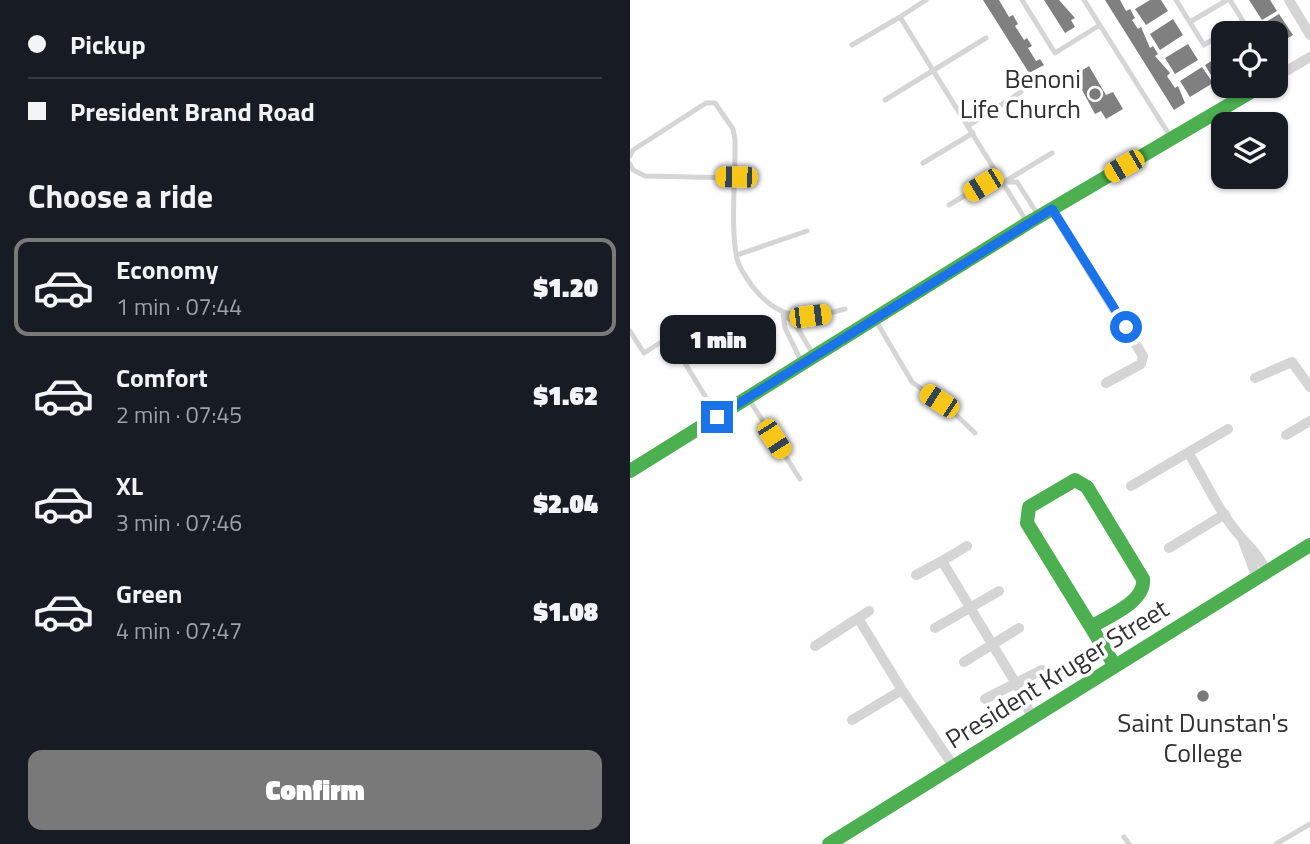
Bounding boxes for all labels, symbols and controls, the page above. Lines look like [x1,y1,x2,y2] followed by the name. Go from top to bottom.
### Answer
[1211,21,1288,189] map controls
[1211,21,1288,98] button: locate
[70,25,146,64] text: Pickup
[960,59,1081,128] place label: Benoni Life Church
[1087,86,1103,102] marker: Benoni Life Church
[70,92,315,131] text: President Brand Road
[1211,112,1288,189] button: layers
[1101,146,1148,186] car
[960,165,1007,205] car
[715,166,758,188] car
[28,172,213,220] text: Choose a ride
[116,250,218,289] text: Economy
[32,256,95,319] icon: car
[533,268,598,307] text: $1.20
[116,289,242,324] text: 1 min · 07:44
[788,303,833,329] car
[1110,311,1142,343] route start
[659,316,775,364] callout: 1 min
[689,322,747,357] text: 1 min
[116,358,208,397] text: Comfort
[32,364,95,427] icon: car
[533,376,598,415] text: $1.62
[916,381,963,421] car
[116,397,242,432] text: 2 min · 07:45
[701,401,733,433] route end
[754,416,795,462] car
[116,466,143,505] text: XL
[32,472,95,535] icon: car
[533,484,598,523] text: $2.04
[116,505,242,540] text: 3 min · 07:46
[116,574,182,613] text: Green
[32,580,95,643] icon: car
[938,589,1176,758] street label: President Kruger Street
[533,592,598,631] text: $1.08
[116,613,242,648] text: 4 min · 07:47
[1195,688,1211,704] marker: Saint Dunstan's College
[1117,703,1289,772] place label: Saint Dunstan's College
[28,750,602,830] button: Confirm

